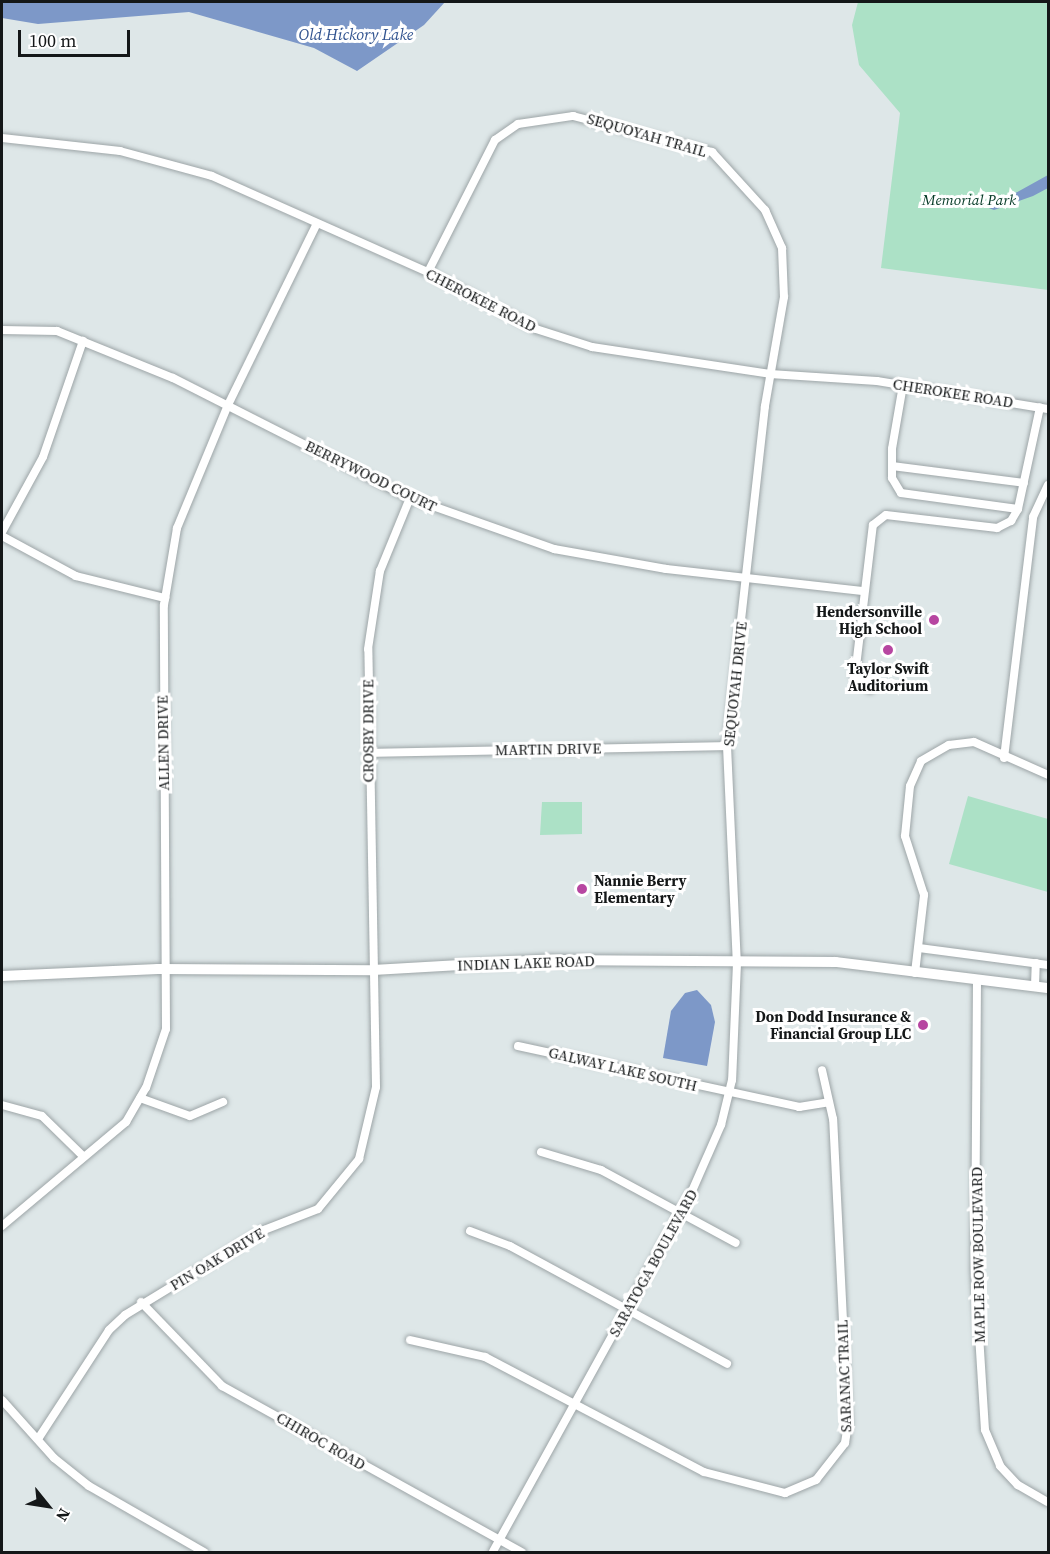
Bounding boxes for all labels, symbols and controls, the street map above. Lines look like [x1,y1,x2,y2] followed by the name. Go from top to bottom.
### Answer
[21,18,134,56] scale bar
[299,24,413,44] water label: Old Hickory Lake
[29,28,76,53] text: 100 m
[585,109,709,161] street label: SEQUOYAH TRAIL
[922,191,1016,209] park label: Memorial Park
[423,264,539,336] street label: CHEROKEE ROAD
[892,375,1014,411] street label: CHEROKEE ROAD
[302,436,440,516] street label: BERRYWOOD COURT
[816,602,922,637] place label: Hendersonville High School
[927,613,941,627] marker: Hendersonville High School
[720,621,750,747] street label: SEQUOYAH DRIVE
[881,643,895,657] marker: Taylor Swift Auditorium
[847,659,929,694] place label: Taylor Swift Auditorium
[359,679,377,783] street label: CROSBY DRIVE
[153,695,173,791] street label: ALLEN DRIVE
[495,739,601,759] street label: MARTIN DRIVE
[594,871,686,906] place label: Nannie Berry Elementary
[575,882,589,896] marker: Nannie Berry Elementary
[457,952,595,974] street label: INDIAN LAKE ROAD
[755,1007,911,1042] place label: Don Dodd Insurance & Financial Group LLC
[916,1018,930,1032] marker: Don Dodd Insurance & Financial Group LLC
[547,1043,699,1095] street label: GALWAY LAKE SOUTH
[967,1166,989,1344] street label: MAPLE ROW BOULEVARD
[605,1186,701,1340] street label: SARATOGA BOULEVARD
[167,1224,267,1294] street label: PIN OAK DRIVE
[833,1319,855,1433] street label: SARANAC TRAIL
[273,1408,369,1474] street label: CHIROC ROAD
[18,1476,78,1536] north arrow
[51,1504,76,1526] text: N

